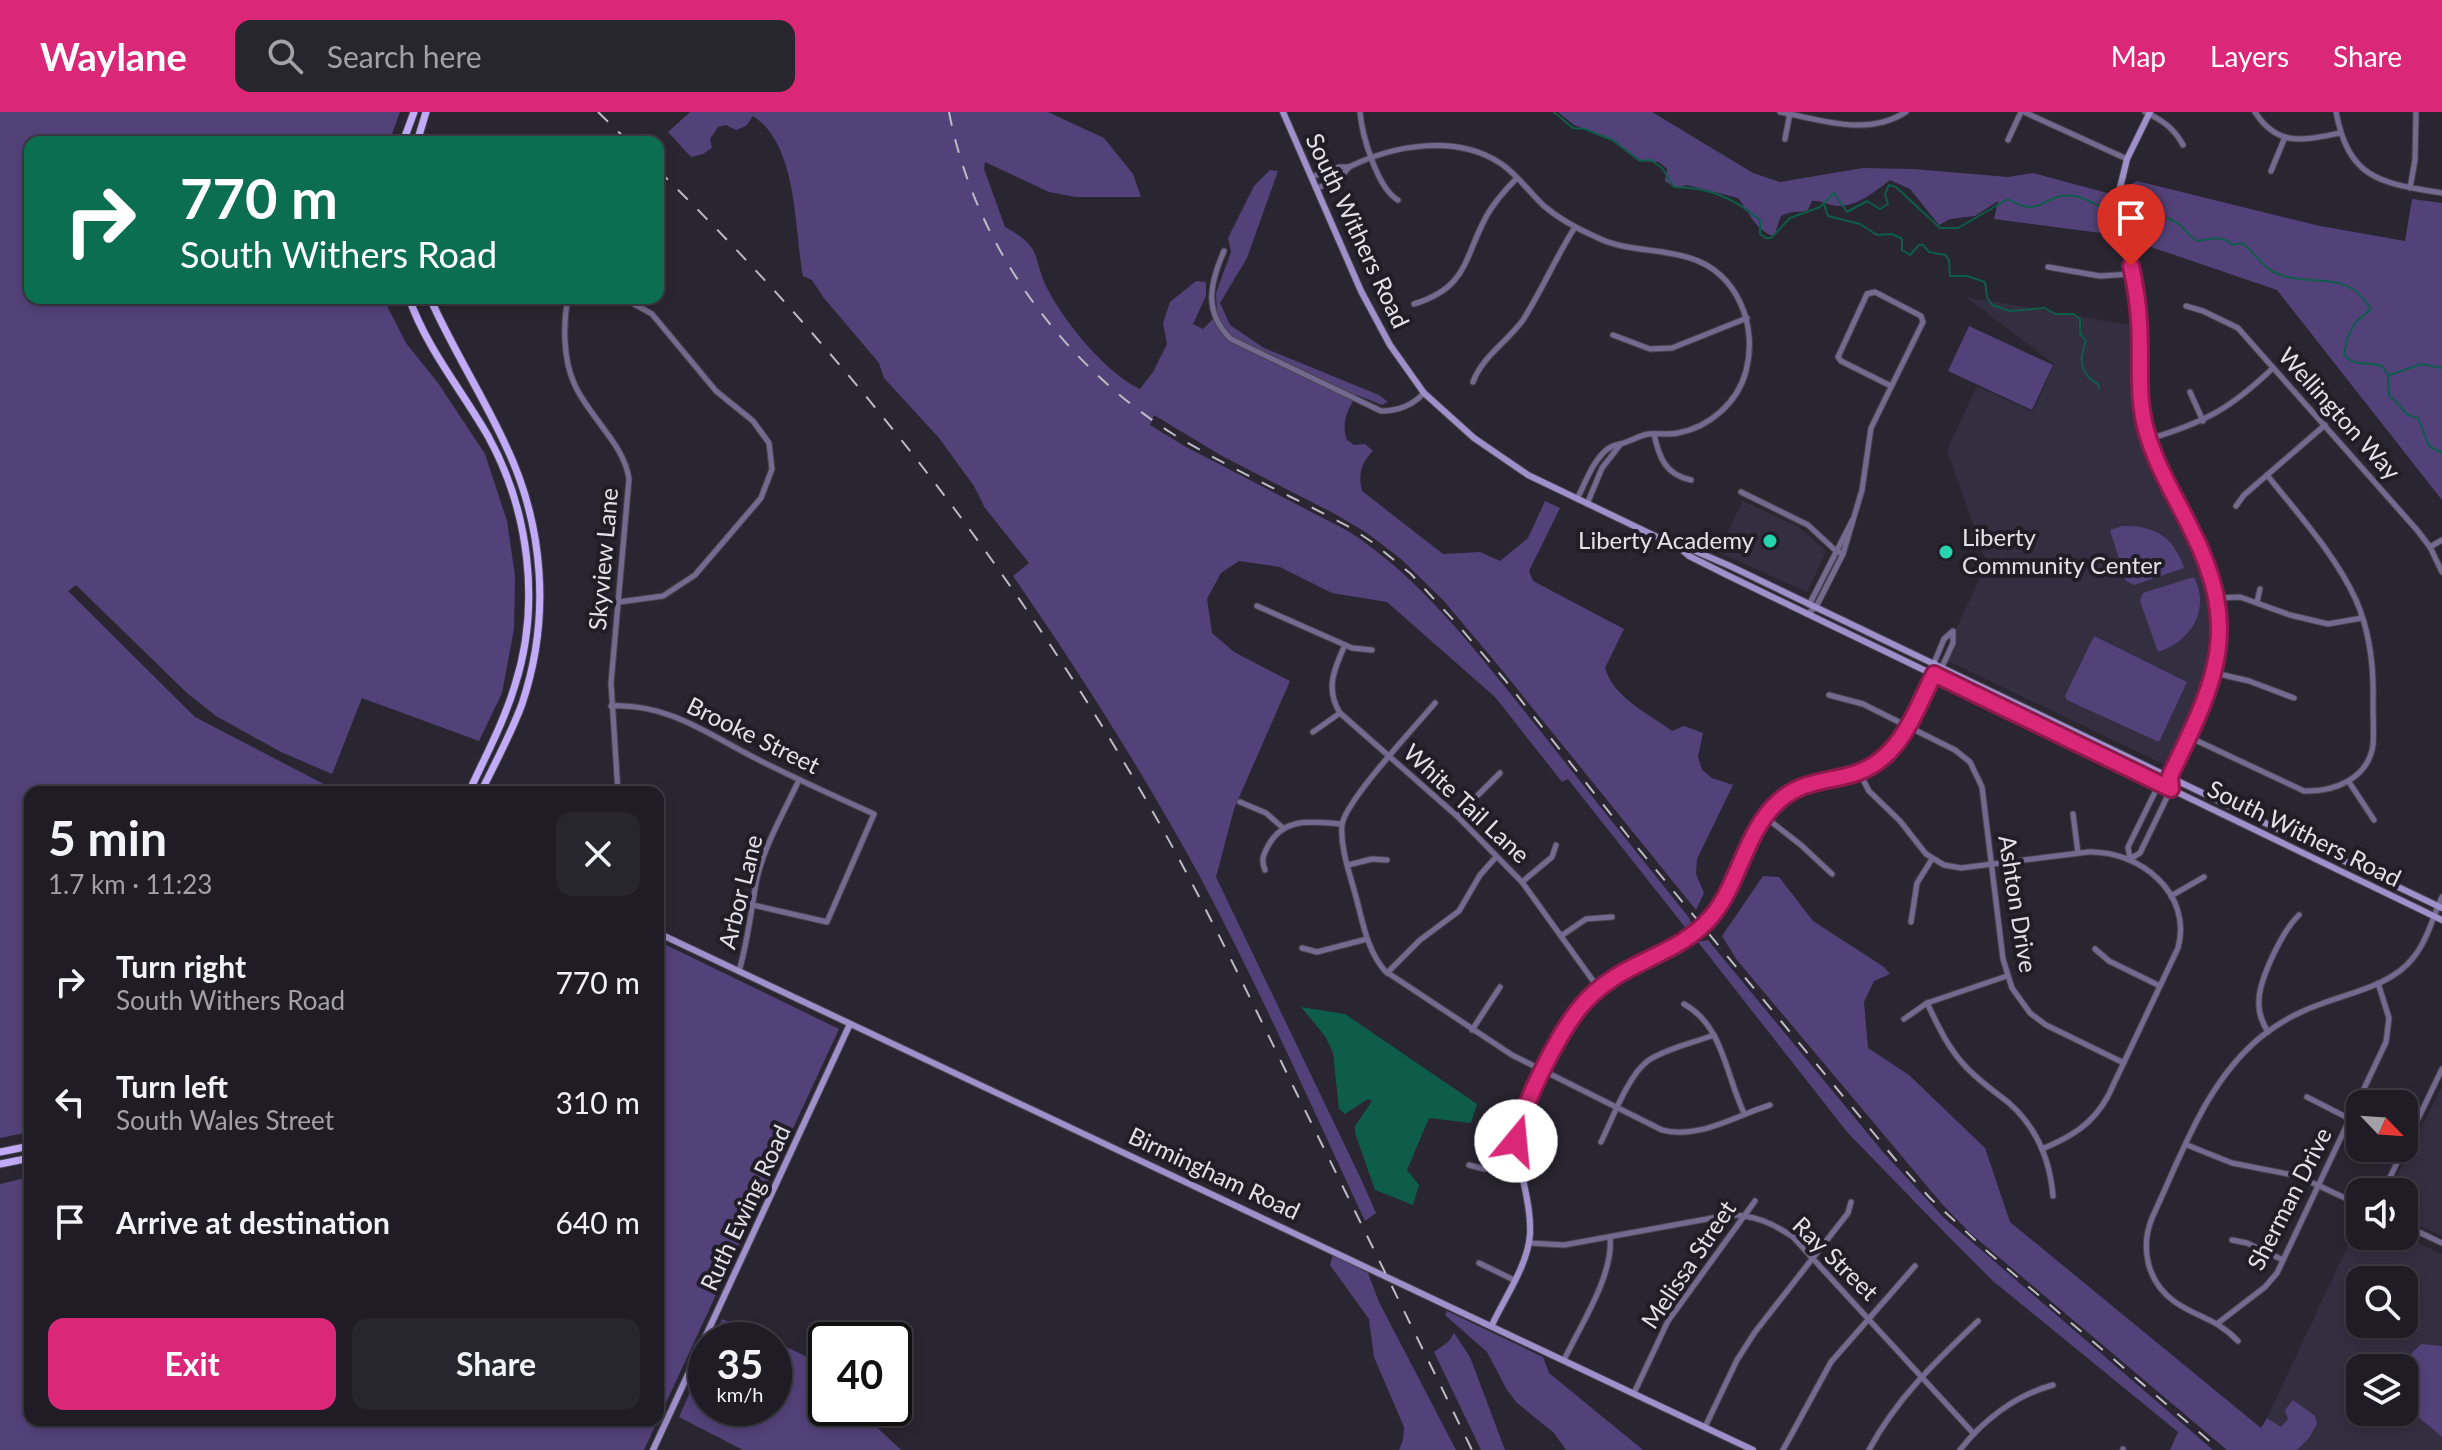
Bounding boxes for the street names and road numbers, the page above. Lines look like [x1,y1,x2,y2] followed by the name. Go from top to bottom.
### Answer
[1301,128,1416,332] street label: South Withers Road
[2273,341,2408,486] street label: Wellington Way
[582,486,623,631] street label: Skyview Lane
[682,690,825,779] street label: Brooke Street
[1398,737,1536,869] street label: White Tail Lane
[2203,773,2406,892] street label: South Withers Road
[711,832,768,952] street label: Arbor Lane
[1993,833,2044,975] street label: Ashton Drive
[694,1120,796,1295] street label: Ruth Ewing Road
[1124,1120,1305,1225] street label: Birmingham Road
[2240,1122,2337,1274] street label: Sherman Drive
[1634,1194,1741,1334] street label: Melissa Street
[1787,1210,1885,1306] street label: Ray Street

